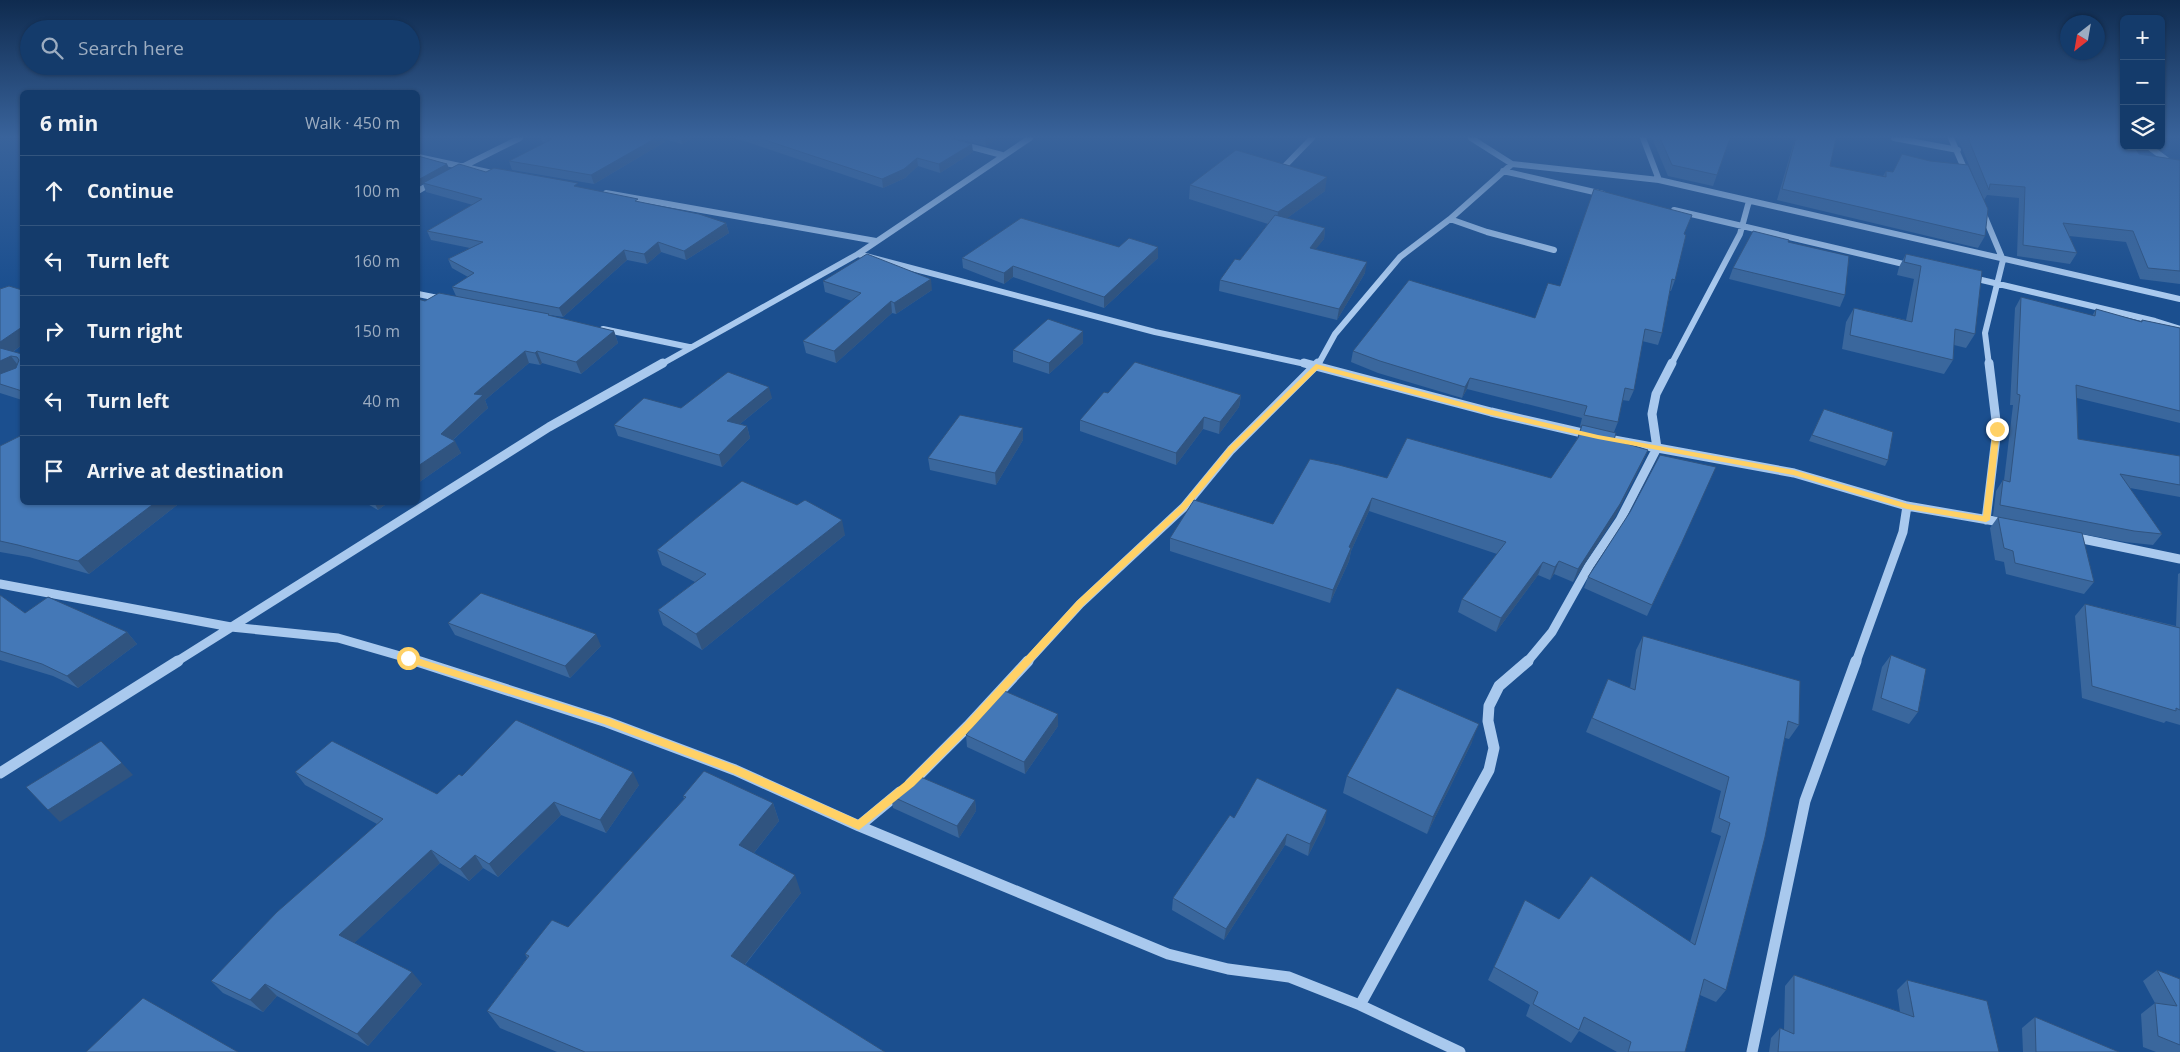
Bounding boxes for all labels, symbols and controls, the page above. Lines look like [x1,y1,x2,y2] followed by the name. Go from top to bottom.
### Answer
[2060,15,2105,60] north arrow
[2120,15,2165,150] map controls
[2120,15,2165,60] button: +
[20,20,420,75] search box
[38,34,66,62] icon: search
[78,35,184,61] text: Search here
[2120,60,2165,105] button: −
[2120,105,2165,150] button: layers
[40,109,98,137] text: 6 min
[305,112,400,134] text: Walk · 450 m
[40,177,68,205] icon: ahead
[87,178,174,204] text: Continue
[354,180,400,202] text: 100 m
[40,247,68,275] icon: left
[87,248,169,274] text: Turn left
[354,250,400,272] text: 160 m
[40,317,68,345] icon: right
[87,318,182,344] text: Turn right
[354,320,400,342] text: 150 m
[40,387,68,415] icon: left
[87,388,169,414] text: Turn left
[363,390,400,412] text: 40 m
[1986,418,2009,441] route end
[40,457,68,485] icon: arrive
[87,458,284,484] text: Arrive at destination
[397,647,420,670] route start

